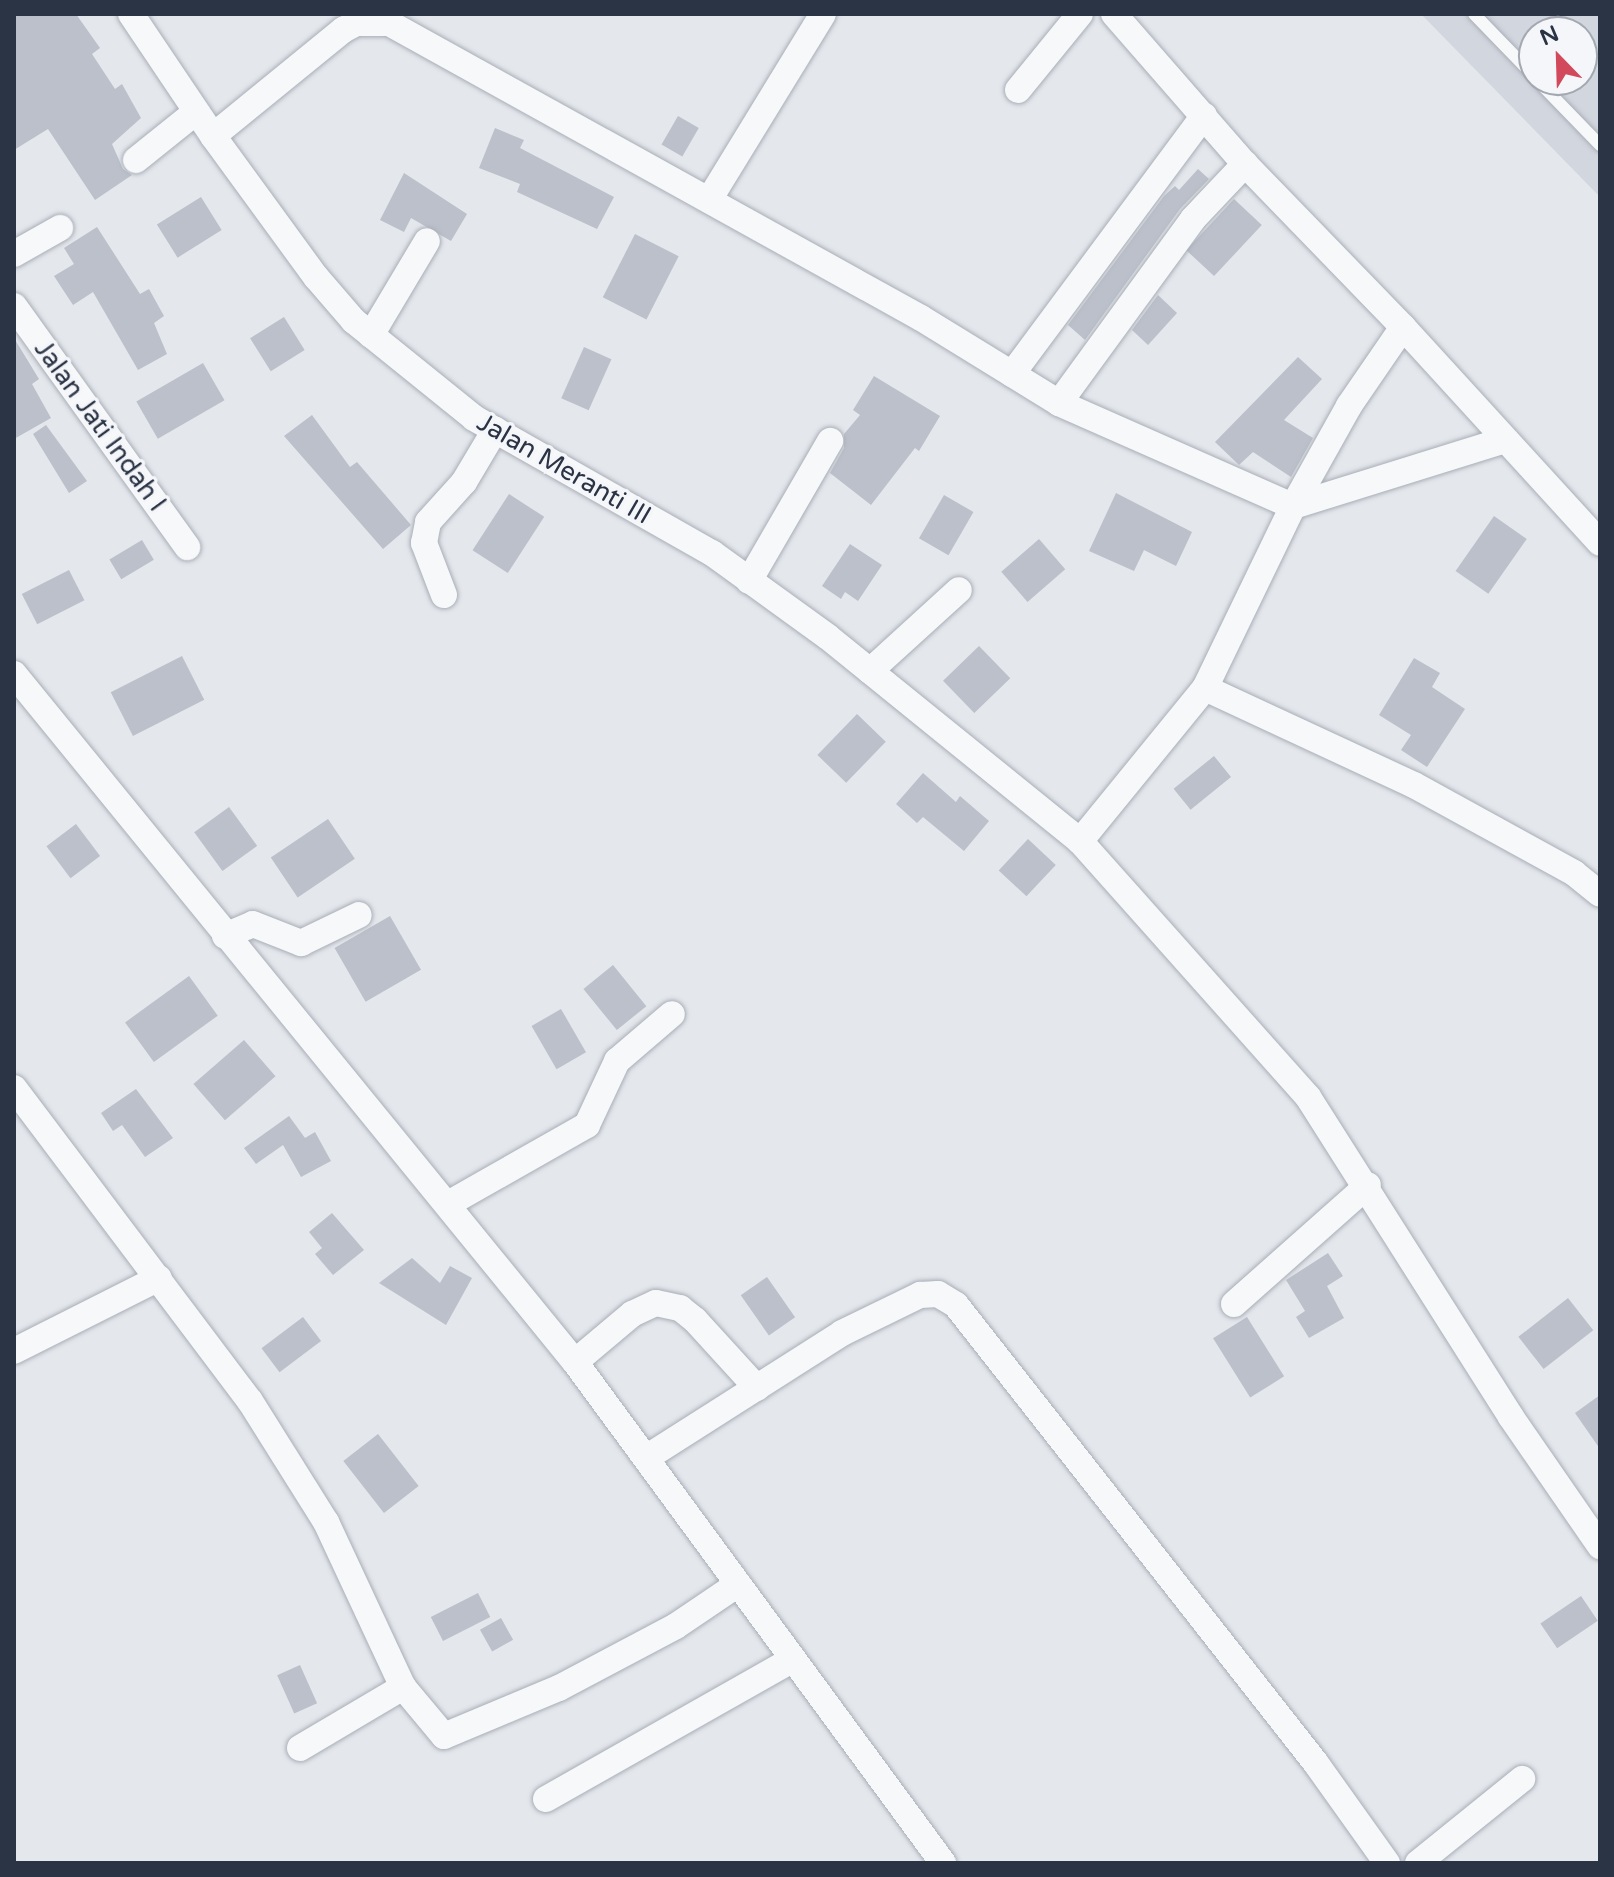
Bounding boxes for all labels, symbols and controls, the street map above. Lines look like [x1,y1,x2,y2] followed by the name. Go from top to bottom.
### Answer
[1518,16,1598,96] north arrow
[1536,20,1563,51] text: N
[27,334,173,518] street label: Jalan Jati Indah I
[472,407,656,531] street label: Jalan Meranti III

